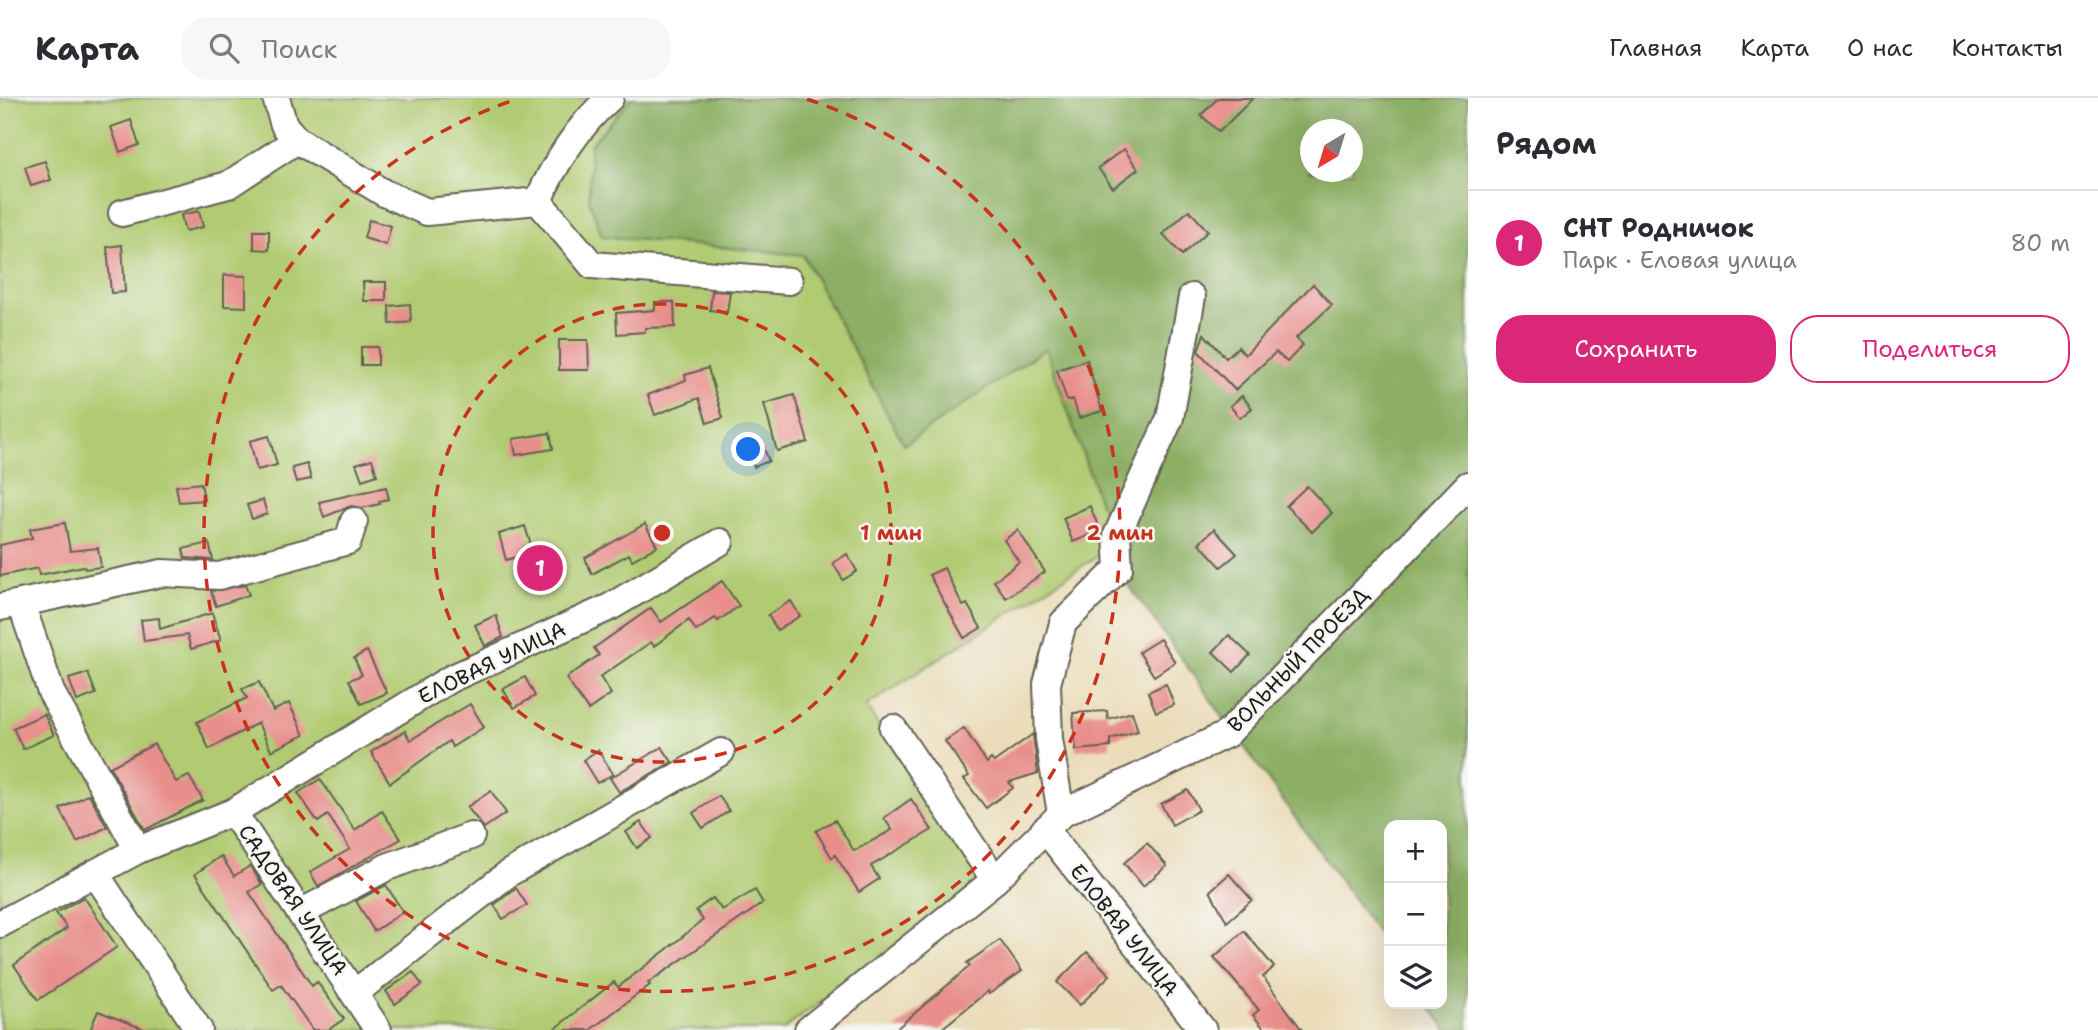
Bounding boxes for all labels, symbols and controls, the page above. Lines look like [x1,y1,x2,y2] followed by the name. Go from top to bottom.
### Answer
[181,17,671,80] search box
[35,26,139,71] text: Карта
[205,29,243,67] icon: search
[261,31,337,66] text: Поиск
[1609,32,1702,64] text: Главная
[1740,32,1809,64] text: Карта
[1847,32,1913,64] text: О нас
[1951,32,2063,64] text: Контакты
[1300,119,1363,182] north arrow
[1496,123,1596,164] text: Рядом
[1563,210,1754,245] text: СНТ Родничок
[1514,228,1524,258] text: 1
[2011,228,2070,258] text: 80 m
[1563,245,1797,275] text: Парк · Еловая улица
[1496,315,1776,383] button: Сохранить
[1790,315,2070,383] button: Поделиться
[731,432,765,466] your location
[860,519,922,547] text: 1 мин
[1086,519,1154,547] text: 2 мин
[650,521,674,545] centre of rings
[517,542,563,594] pin: 1
[1221,581,1375,739] street label: ВОЛЬНЫЙ ПРОЕЗД
[414,615,570,711] street label: ЕЛОВАЯ УЛИЦА
[232,819,354,981] street label: САДОВАЯ УЛИЦА
[1384,820,1447,1009] map controls
[1384,820,1447,883] button: +
[1063,858,1185,1002] street label: ЕЛОВАЯ УЛИЦА
[1384,883,1447,946] button: −
[1384,946,1447,1009] button: layers

